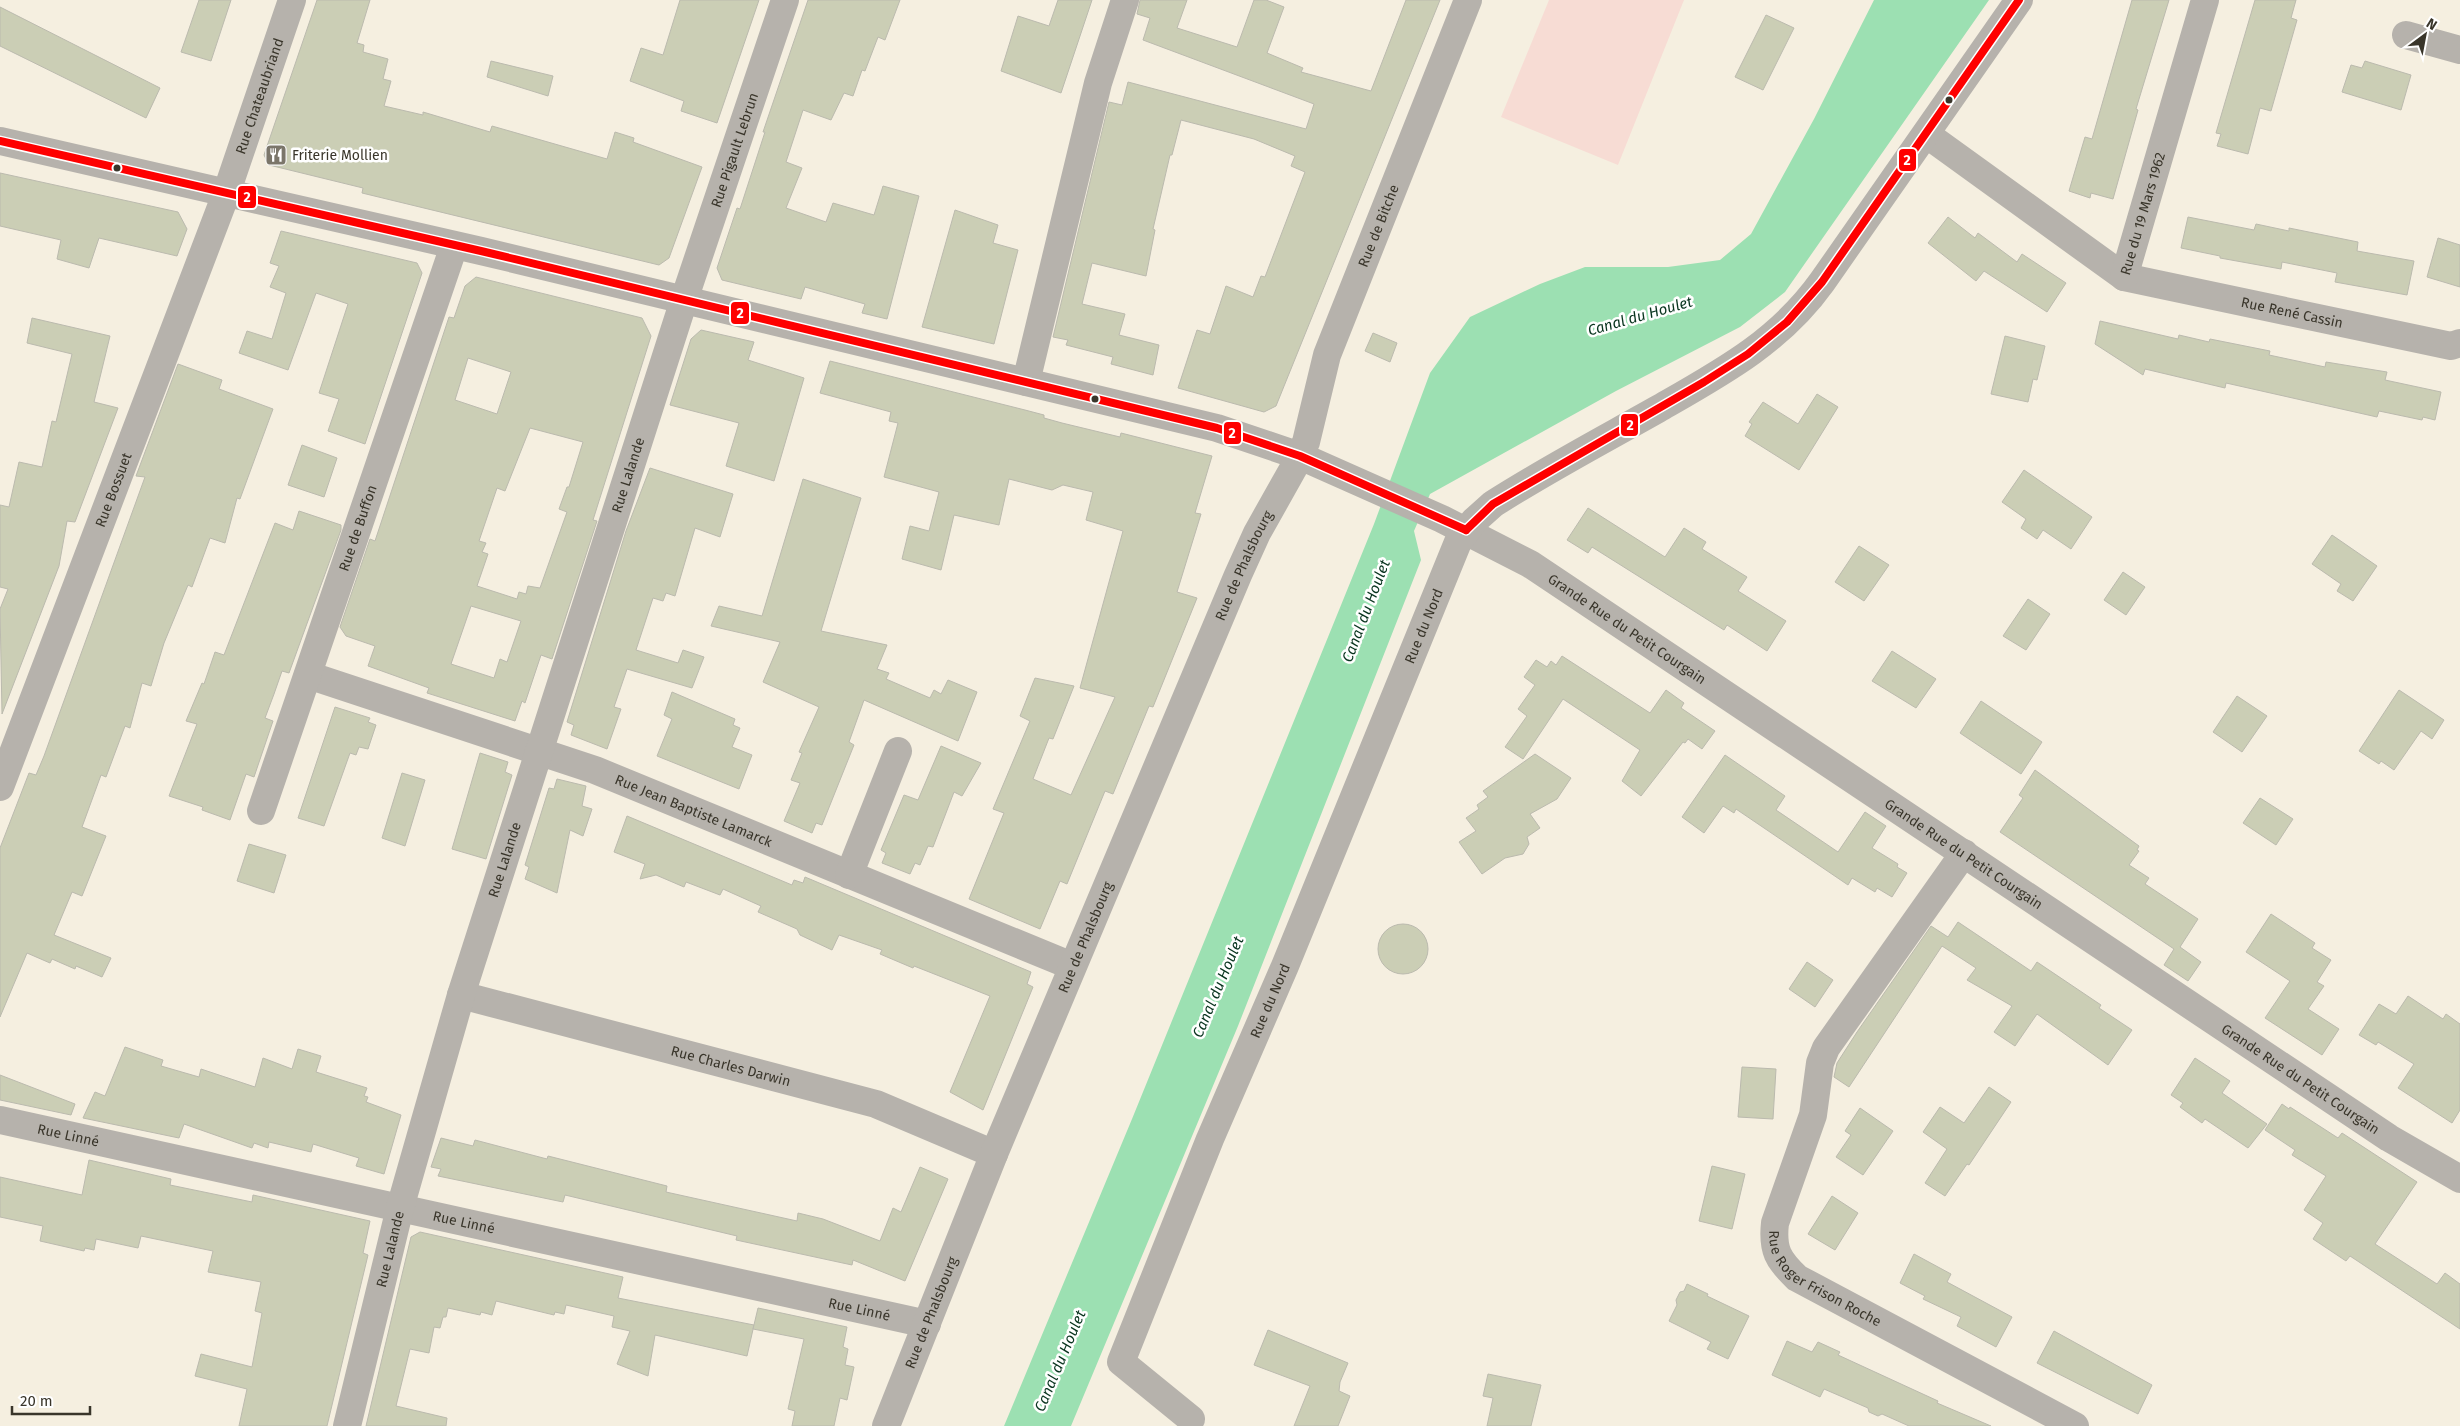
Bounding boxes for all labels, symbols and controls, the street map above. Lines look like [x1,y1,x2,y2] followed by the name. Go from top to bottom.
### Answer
[2400,10,2450,60] north arrow
[2423,15,2440,34] text: N
[232,36,287,156] street label: Rue Chateaubriand
[707,90,762,210] street label: Rue Pigault Lebrun
[1944,95,1954,105] unlabelled marker
[264,143,288,167] restaurant icon: Friterie Mollien
[292,147,388,164] place label: Friterie Mollien
[1898,148,1917,172] line badge: 2
[2117,150,2169,277] street label: Rue du 19 Mars 1962
[1903,152,1911,169] text: 2
[112,163,122,173] unlabelled marker
[1354,182,1402,270] street label: Rue de Bitche
[237,185,257,209] line badge: 2
[243,189,251,206] text: 2
[1586,292,1695,340] water label: Canal du Houlet
[2240,293,2345,331] street label: Rue René Cassin
[730,301,750,325] line badge: 2
[736,305,744,322] text: 2
[1090,394,1100,404] unlabelled marker
[1620,413,1639,437] line badge: 2
[1626,417,1634,434] text: 2
[1223,421,1242,445] line badge: 2
[1228,425,1236,442] text: 2
[608,435,648,515] street label: Rue Lalande
[91,449,136,530] street label: Rue Bossuet
[335,483,380,573] street label: Rue de Buffon
[1211,507,1277,623] street label: Rue de Phalsbourg
[1338,557,1394,665] water label: Canal du Houlet
[1545,570,1709,688] street label: Grande Rue du Petit Courgain
[1401,586,1447,666] street label: Rue du Nord
[612,771,776,851] street label: Rue Jean Baptiste Lamarck
[1882,795,2046,913] street label: Grande Rue du Petit Courgain
[484,820,524,900] street label: Rue Lalande
[1054,878,1117,995] street label: Rue de Phalsbourg
[1189,933,1248,1040] water label: Canal du Houlet
[1246,961,1293,1041] street label: Rue du Nord
[2218,1020,2383,1138] street label: Grande Rue du Petit Courgain
[669,1042,793,1090] street label: Rue Charles Darwin
[36,1120,101,1150] street label: Rue Linné
[431,1207,496,1237] street label: Rue Linné
[372,1209,407,1289] street label: Rue Lalande
[1766,1230,1884,1330] street label: Rue Roger Frison Roche
[901,1253,961,1371] street label: Rue de Phalsbourg
[827,1294,892,1324] street label: Rue Linné
[1031,1307,1090,1414] water label: Canal du Houlet
[12,1384,90,1416] scale bar
[20,1392,53,1410] text: 20 m

